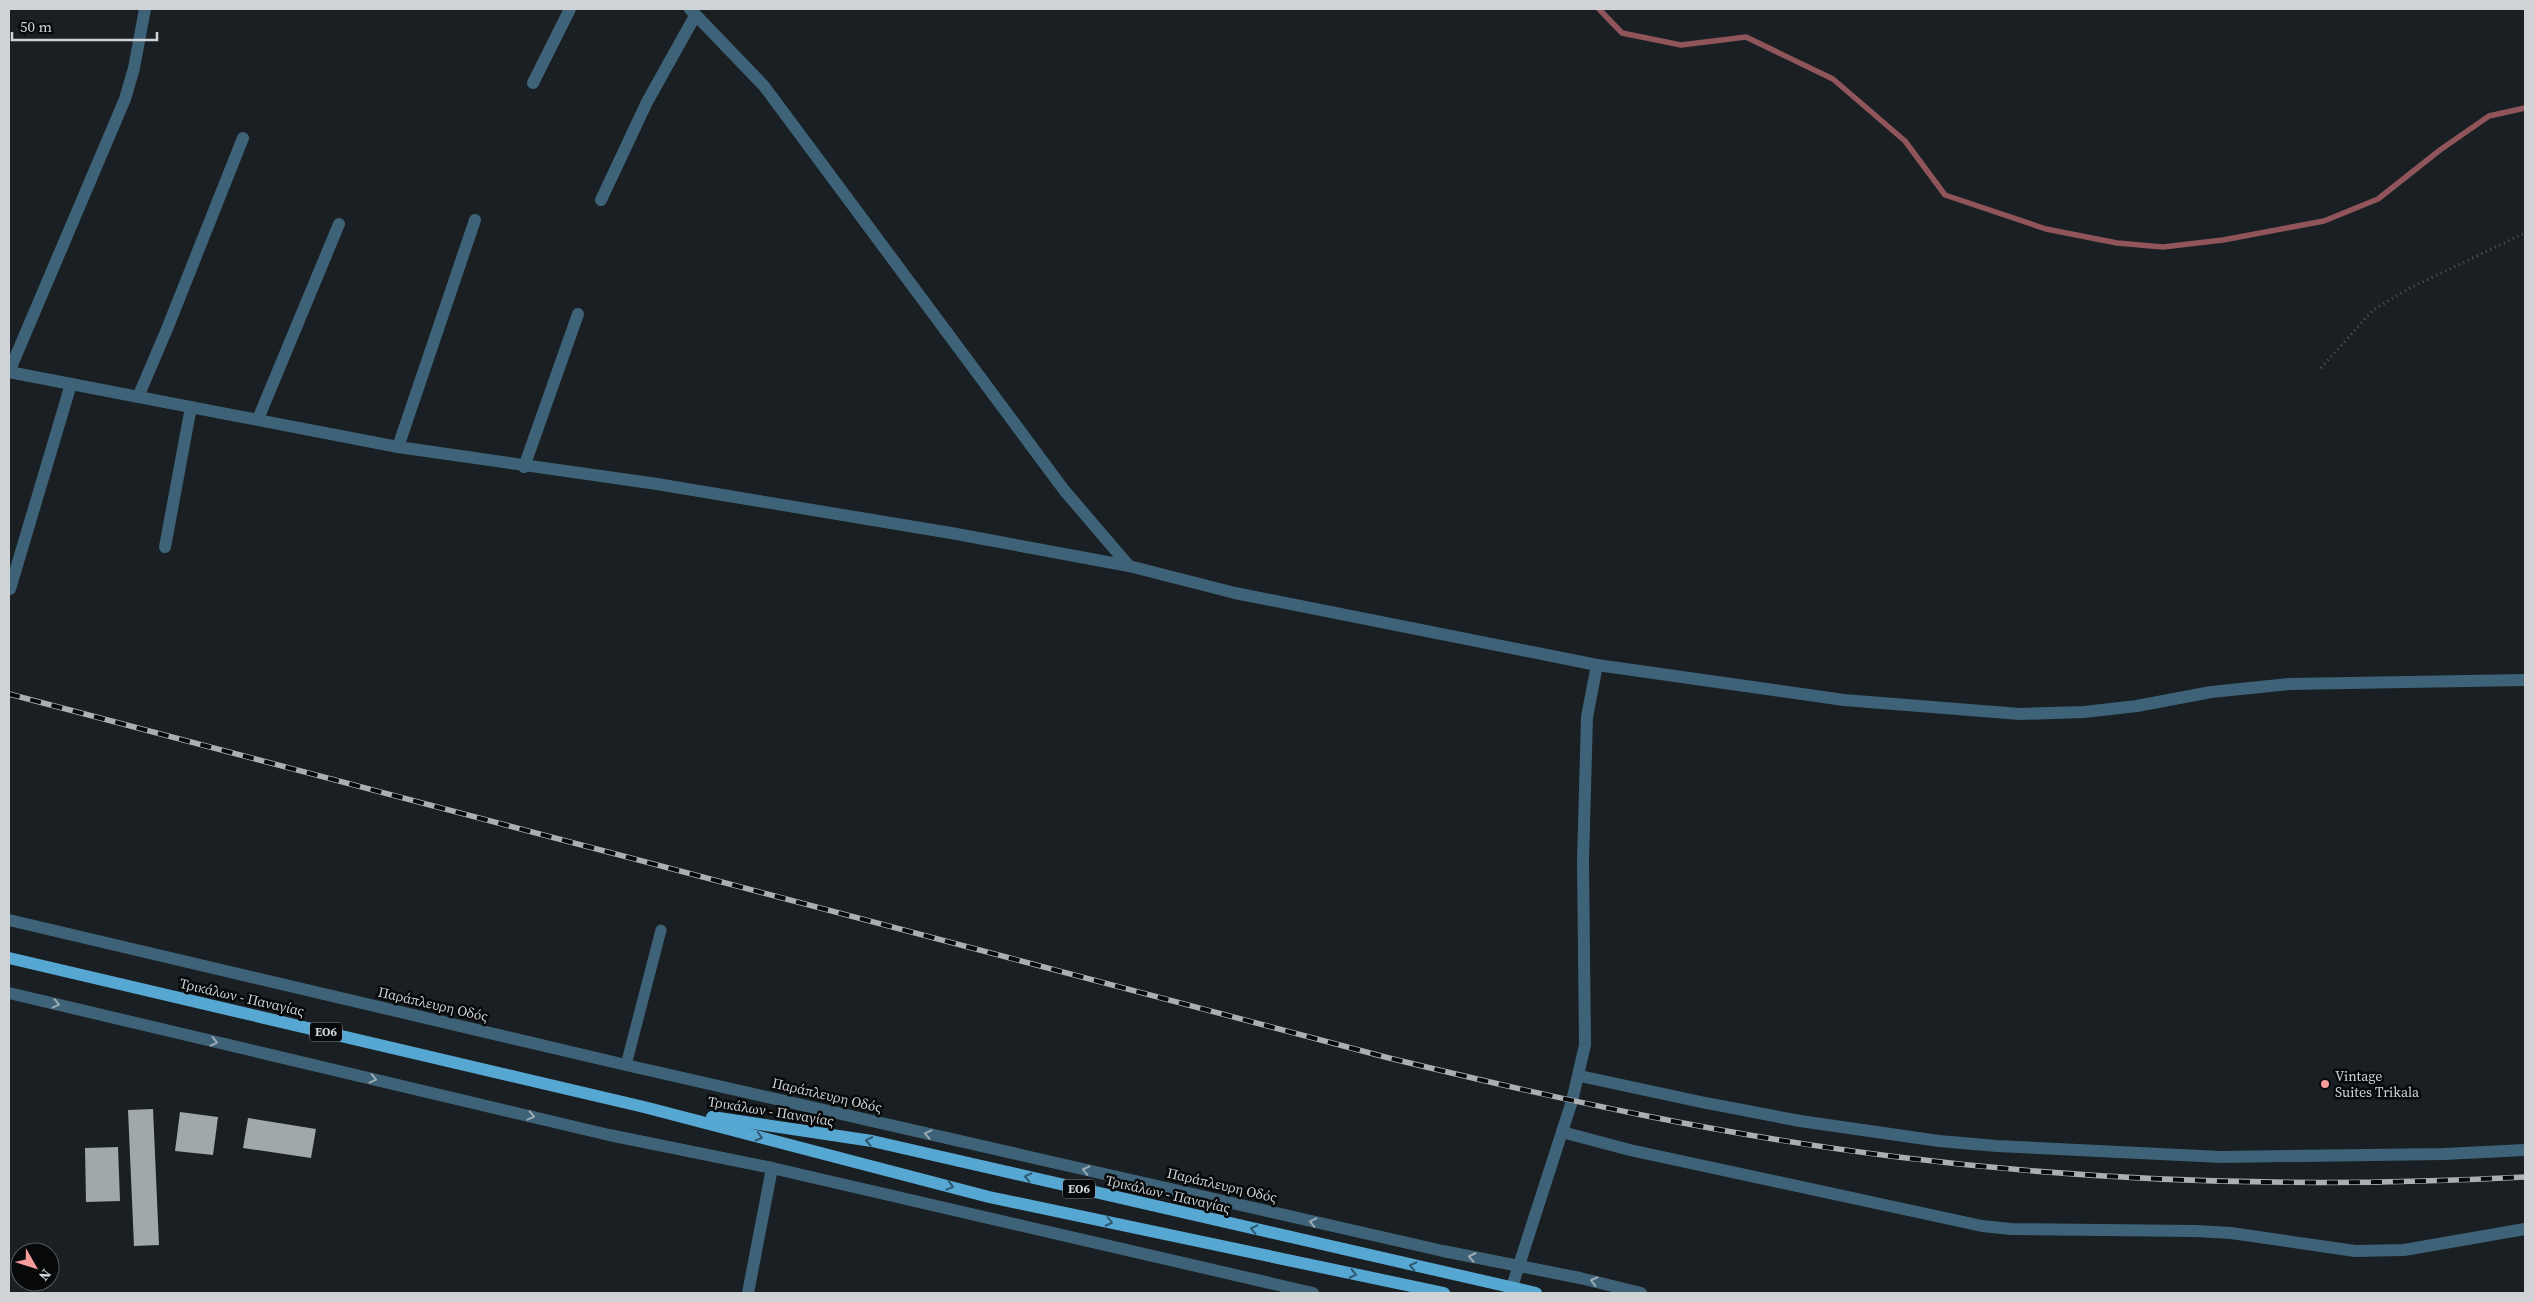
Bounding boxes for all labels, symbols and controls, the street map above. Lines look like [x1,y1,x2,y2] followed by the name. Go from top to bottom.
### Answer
[12,10,158,42] scale bar
[20,16,52,37] text: 50 m
[178,973,306,1021] street label: Τρικάλων - Παναγίας
[376,982,490,1026] street label: Παράπλευρη Οδός
[52,998,61,1009] one-way arrow
[310,1022,342,1042] road number: ΕΟ6
[210,1036,219,1047] one-way arrow
[2335,1066,2420,1102] place label: Vintage Suites Trikala
[368,1073,377,1084] one-way arrow
[770,1073,884,1117] street label: Παράπλευρη Οδός
[2319,1078,2331,1090] marker: Vintage Suites Trikala
[707,1091,835,1131] street label: Τρικάλων - Παναγίας
[526,1110,535,1121] one-way arrow
[923,1129,932,1140] one-way arrow
[755,1131,763,1142] one-way arrow
[865,1137,874,1147] one-way arrow
[1165,1163,1279,1207] street label: Παράπλευρη Οδός
[1082,1165,1091,1176] one-way arrow
[1104,1170,1232,1218] street label: Τρικάλων - Παναγίας
[1023,1172,1032,1183] one-way arrow
[1063,1180,1095,1198] road number: ΕΟ6
[946,1181,954,1191] one-way arrow
[1104,1216,1113,1227] one-way arrow
[1309,1217,1317,1228] one-way arrow
[1250,1224,1259,1235] one-way arrow
[10,1242,60,1292] north arrow
[1467,1252,1476,1263] one-way arrow
[1408,1261,1417,1272] one-way arrow
[34,1265,56,1285] text: N
[1349,1268,1358,1279] one-way arrow
[1590,1277,1598,1287] one-way arrow

